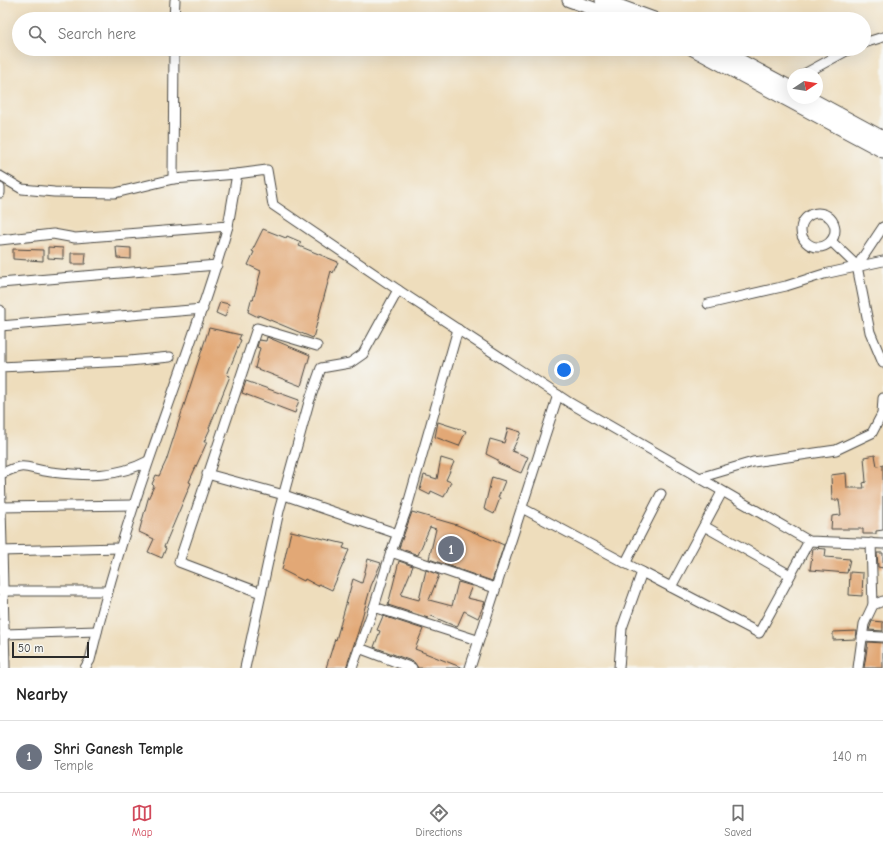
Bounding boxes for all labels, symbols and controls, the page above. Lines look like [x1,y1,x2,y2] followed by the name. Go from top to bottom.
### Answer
[12,12,871,56] search box
[26,23,48,45] icon: search
[58,25,136,43] text: Search here
[787,68,823,104] north arrow
[554,360,574,380] your location
[438,534,464,564] pin: 1
[12,640,89,659] scale bar
[18,642,43,655] text: 50 m
[16,685,67,704] text: Nearby
[54,740,183,758] text: Shri Ganesh Temple
[26,749,32,764] text: 1
[833,749,867,764] text: 140 m
[54,758,93,773] text: Temple
[131,802,153,839] tab: Map
[415,802,462,839] tab: Directions
[724,802,752,839] tab: Saved

